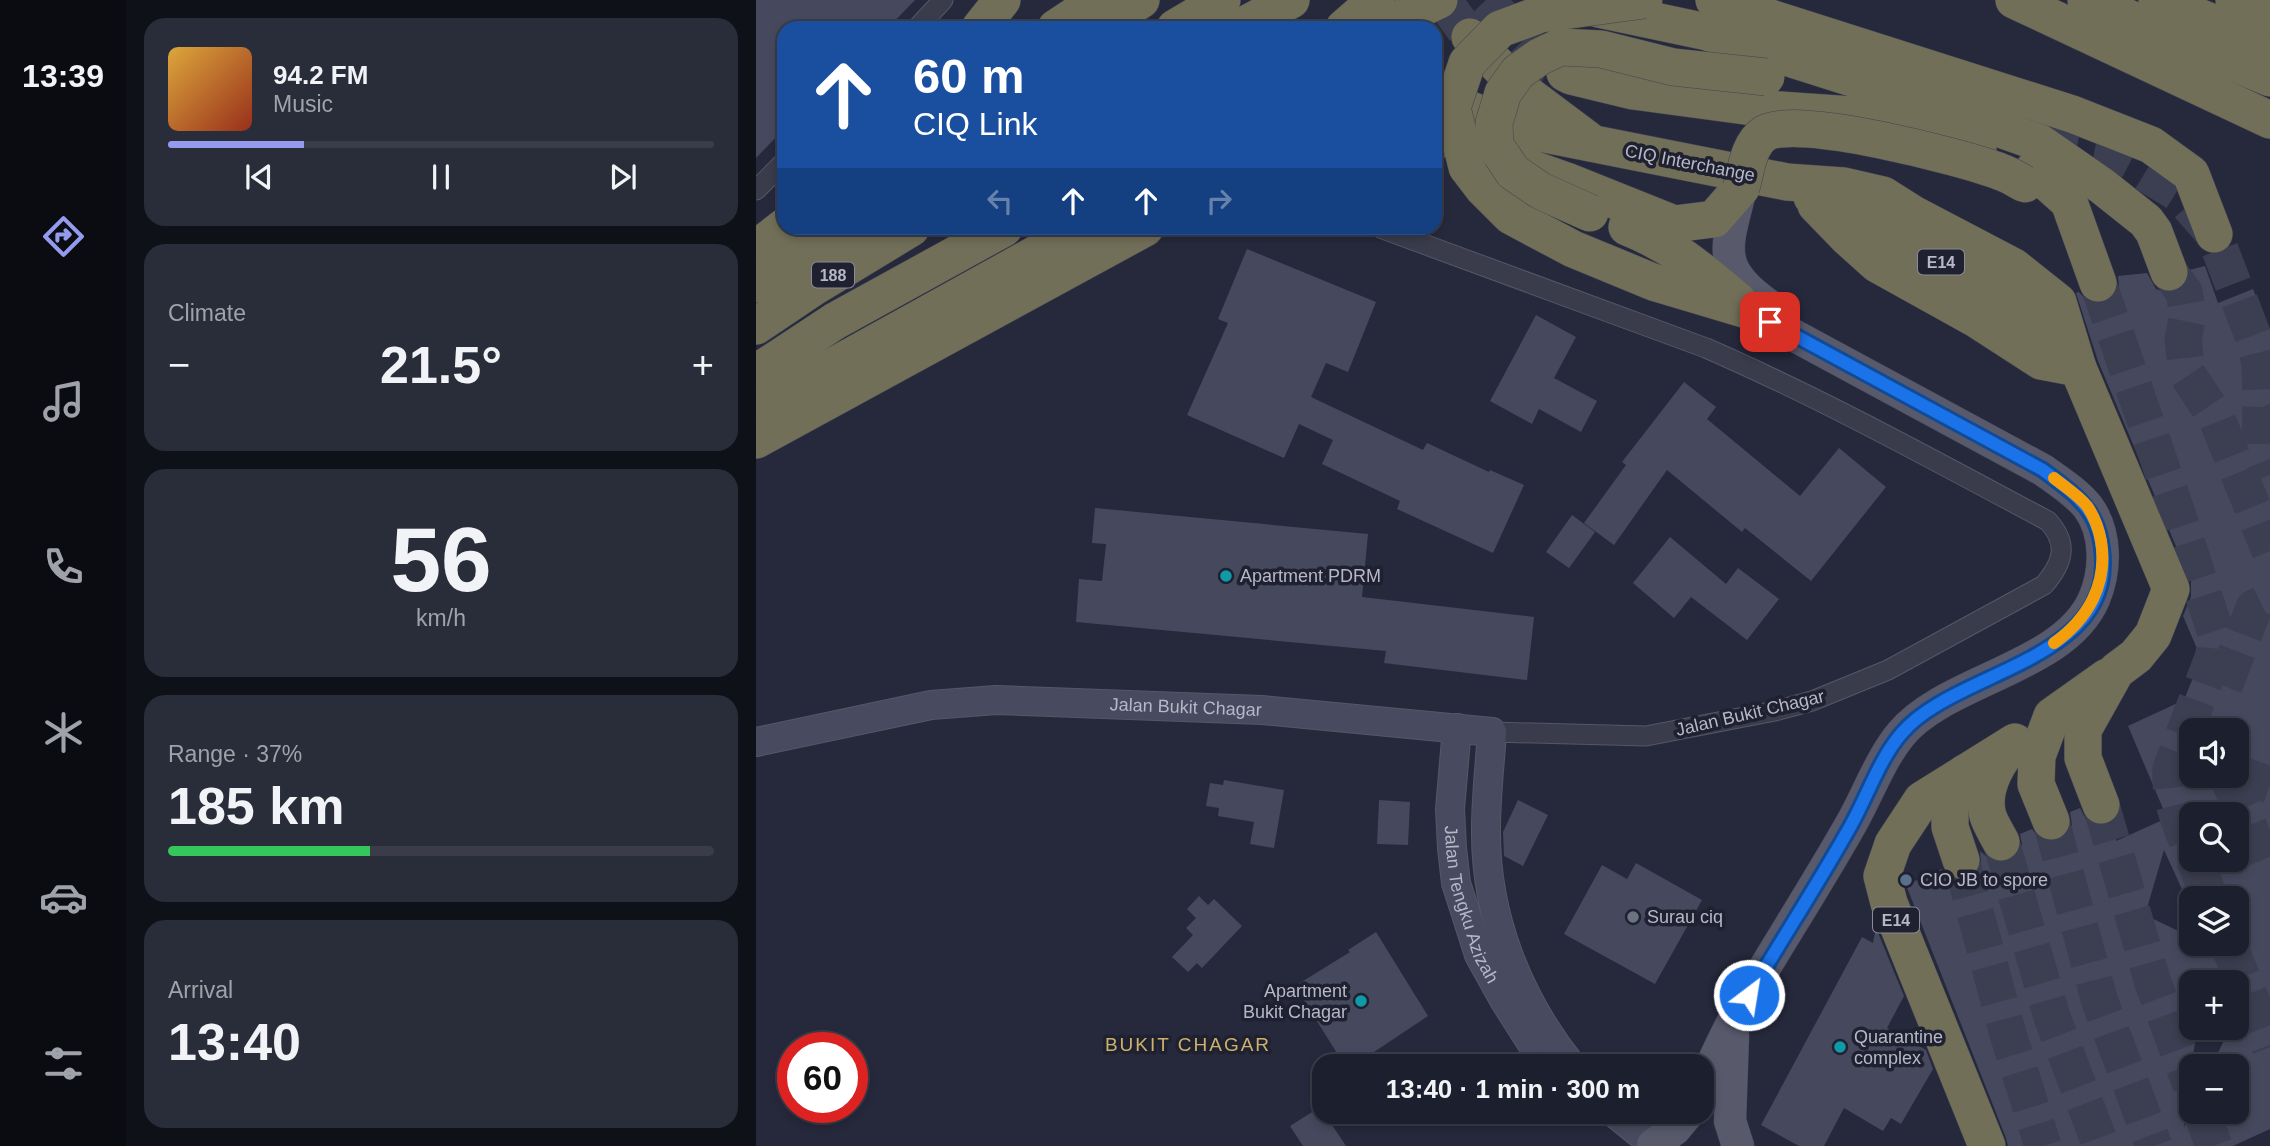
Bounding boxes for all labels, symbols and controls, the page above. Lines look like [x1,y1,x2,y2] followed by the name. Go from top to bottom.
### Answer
[798,49,889,140] icon: ahead
[913,49,1025,103] text: 60 m
[22,58,104,94] text: 13:39
[273,60,368,90] text: 94.2 FM
[273,91,333,117] text: Music
[913,106,1037,142] text: CIQ Link
[1623,141,1757,185] street label: CIQ Interchange
[240,158,278,196] icon: previous
[422,158,460,196] icon: pause
[604,158,642,196] icon: next
[981,182,1019,220] icon: left
[1054,182,1092,220] icon: ahead
[1127,182,1165,220] icon: ahead
[1200,182,1238,220] icon: right
[39,212,88,261] icon: directions
[1918,250,1964,274] road number: E14
[812,262,854,288] road number: 188
[1740,292,1800,352] pin
[168,300,246,326] text: Climate
[1751,303,1789,341] icon: arrive
[380,336,502,394] text: 21.5°
[168,344,190,386] text: −
[692,344,714,386] text: +
[39,377,88,426] icon: music
[390,509,492,610] text: 56
[39,542,88,591] icon: phone
[1240,566,1381,586] place label: Apartment PDRM
[1218,568,1234,584] marker: Apartment PDRM
[416,605,466,631] text: km/h
[1674,686,1826,740] street label: Jalan Bukit Chagar
[1109,694,1262,720] street label: Jalan Bukit Chagar
[39,708,88,757] icon: climate
[2179,718,2249,1124] map controls
[2179,718,2249,788] button: sound
[168,741,302,767] text: Range · 37%
[168,777,344,835] text: 185 km
[2179,802,2249,872] button: search
[1441,825,1503,987] street label: Jalan Tengku Azizah
[1920,870,2048,890] place label: CIO JB to spore
[1898,872,1914,888] marker: CIO JB to spore
[39,873,88,922] icon: car
[2179,886,2249,956] button: layers
[1647,907,1723,927] place label: Surau ciq
[1873,908,1919,932] road number: E14
[1625,909,1641,925] marker: Surau ciq
[1712,958,1786,1032] position arrow
[2179,970,2249,1040] button: +
[168,977,233,1003] text: Arrival
[1243,981,1347,1022] place label: Apartment Bukit Chagar
[1353,993,1369,1009] marker: Apartment Bukit Chagar
[168,1013,301,1071] text: 13:40
[1854,1027,1943,1068] place label: Quarantine complex
[777,1032,868,1123] speed limit sign: 60
[1105,1034,1271,1055] district label: BUKIT CHAGAR
[39,1039,88,1088] icon: filters
[1832,1039,1848,1055] marker: Quarantine complex
[2179,1054,2249,1124] button: −
[1386,1074,1640,1104] text: 13:40 · 1 min · 300 m

